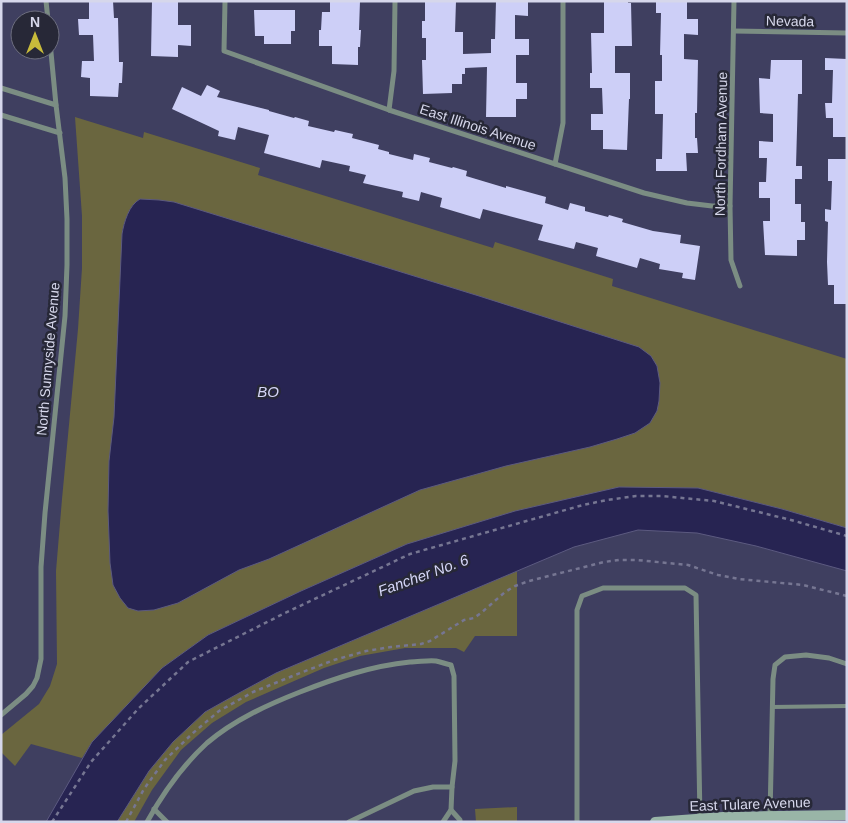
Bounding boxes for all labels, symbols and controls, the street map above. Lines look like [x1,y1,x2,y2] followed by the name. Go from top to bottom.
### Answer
[10,10,60,60] north arrow
[766,13,814,29] street label: Nevada
[30,14,40,30] text: N
[712,71,730,216] street label: North Fordham Avenue
[418,101,538,153] street label: East Illinois Avenue
[33,281,63,436] street label: North Sunnyside Avenue
[257,383,279,400] water label: BO
[375,551,471,599] water label: Fancher No. 6
[689,794,811,814] street label: East Tulare Avenue

